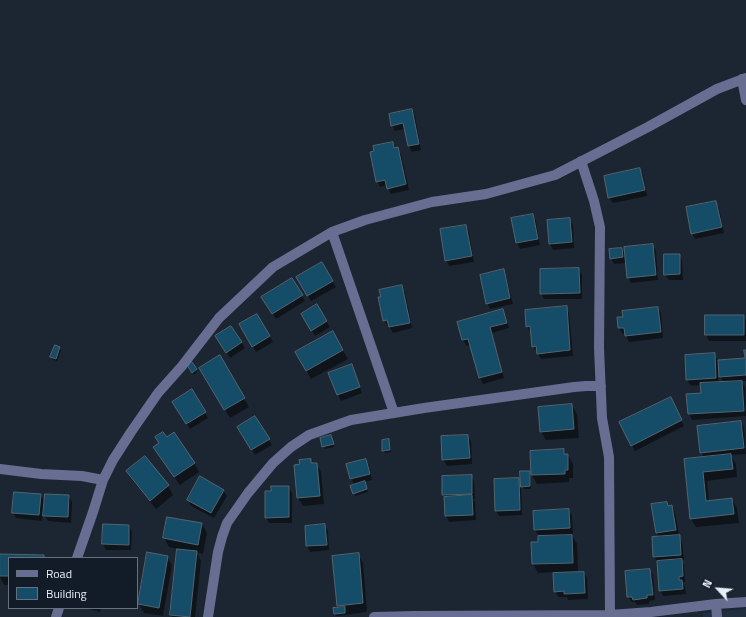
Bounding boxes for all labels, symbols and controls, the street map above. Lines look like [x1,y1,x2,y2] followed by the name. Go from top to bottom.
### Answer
[8,557,138,609] legend
[46,564,72,583] text: Road
[698,569,738,609] north arrow
[698,577,716,591] text: N
[46,584,87,603] text: Building

